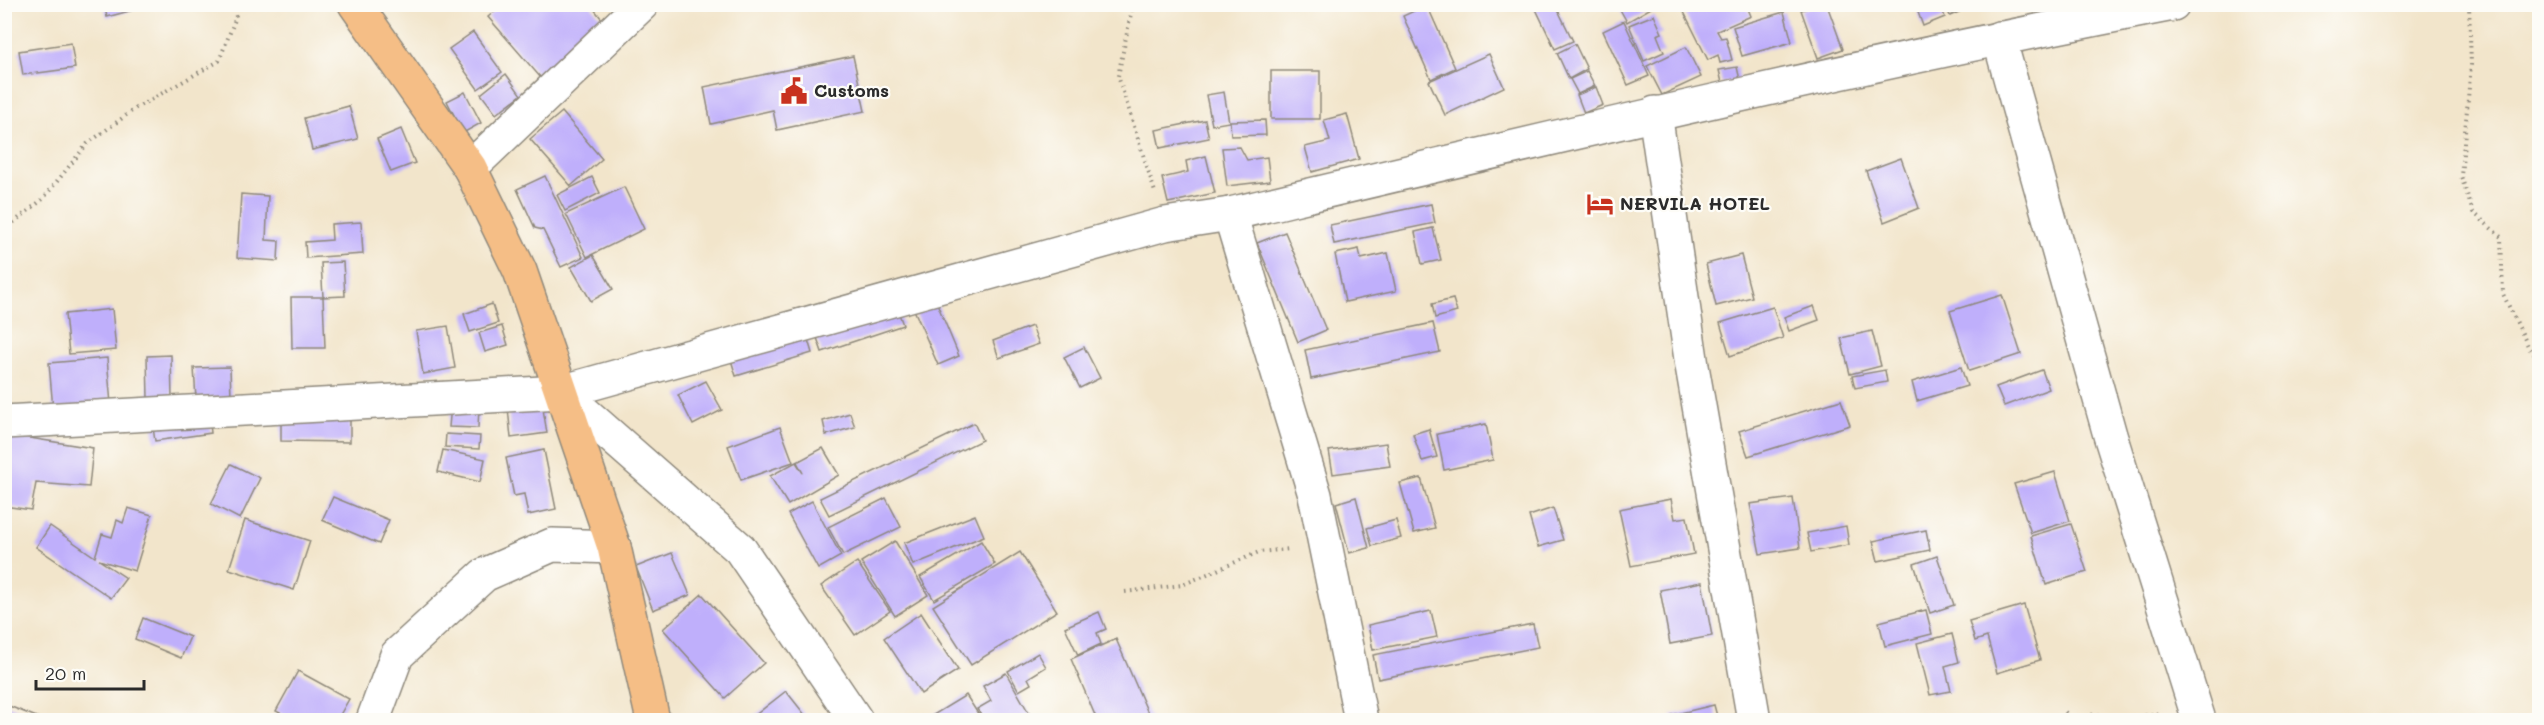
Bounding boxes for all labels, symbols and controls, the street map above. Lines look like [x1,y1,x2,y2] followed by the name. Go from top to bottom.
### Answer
[779,76,809,106] public building icon: Customs
[814,78,889,102] place label: Customs
[1585,189,1615,219] hotel icon: NERVILA HOTEL
[1620,191,1770,215] place label: NERVILA HOTEL
[36,653,144,691] scale bar
[45,661,86,685] text: 20 m

